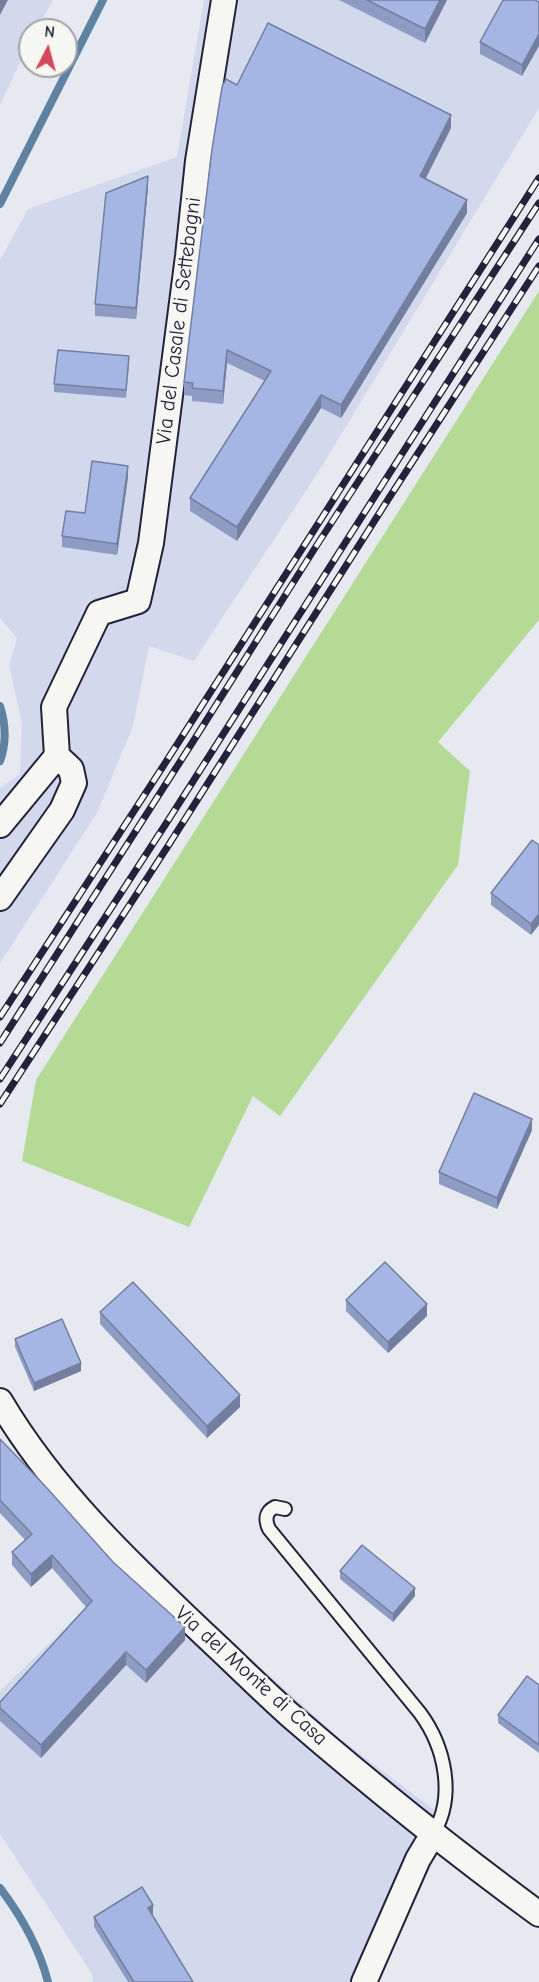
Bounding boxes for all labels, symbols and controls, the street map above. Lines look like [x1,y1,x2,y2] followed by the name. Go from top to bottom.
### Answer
[18,18,78,78] north arrow
[44,23,56,42] text: N
[151,196,207,446] street label: Via del Casale di Settebagni
[170,1601,332,1751] street label: Via del Monte di Casa

